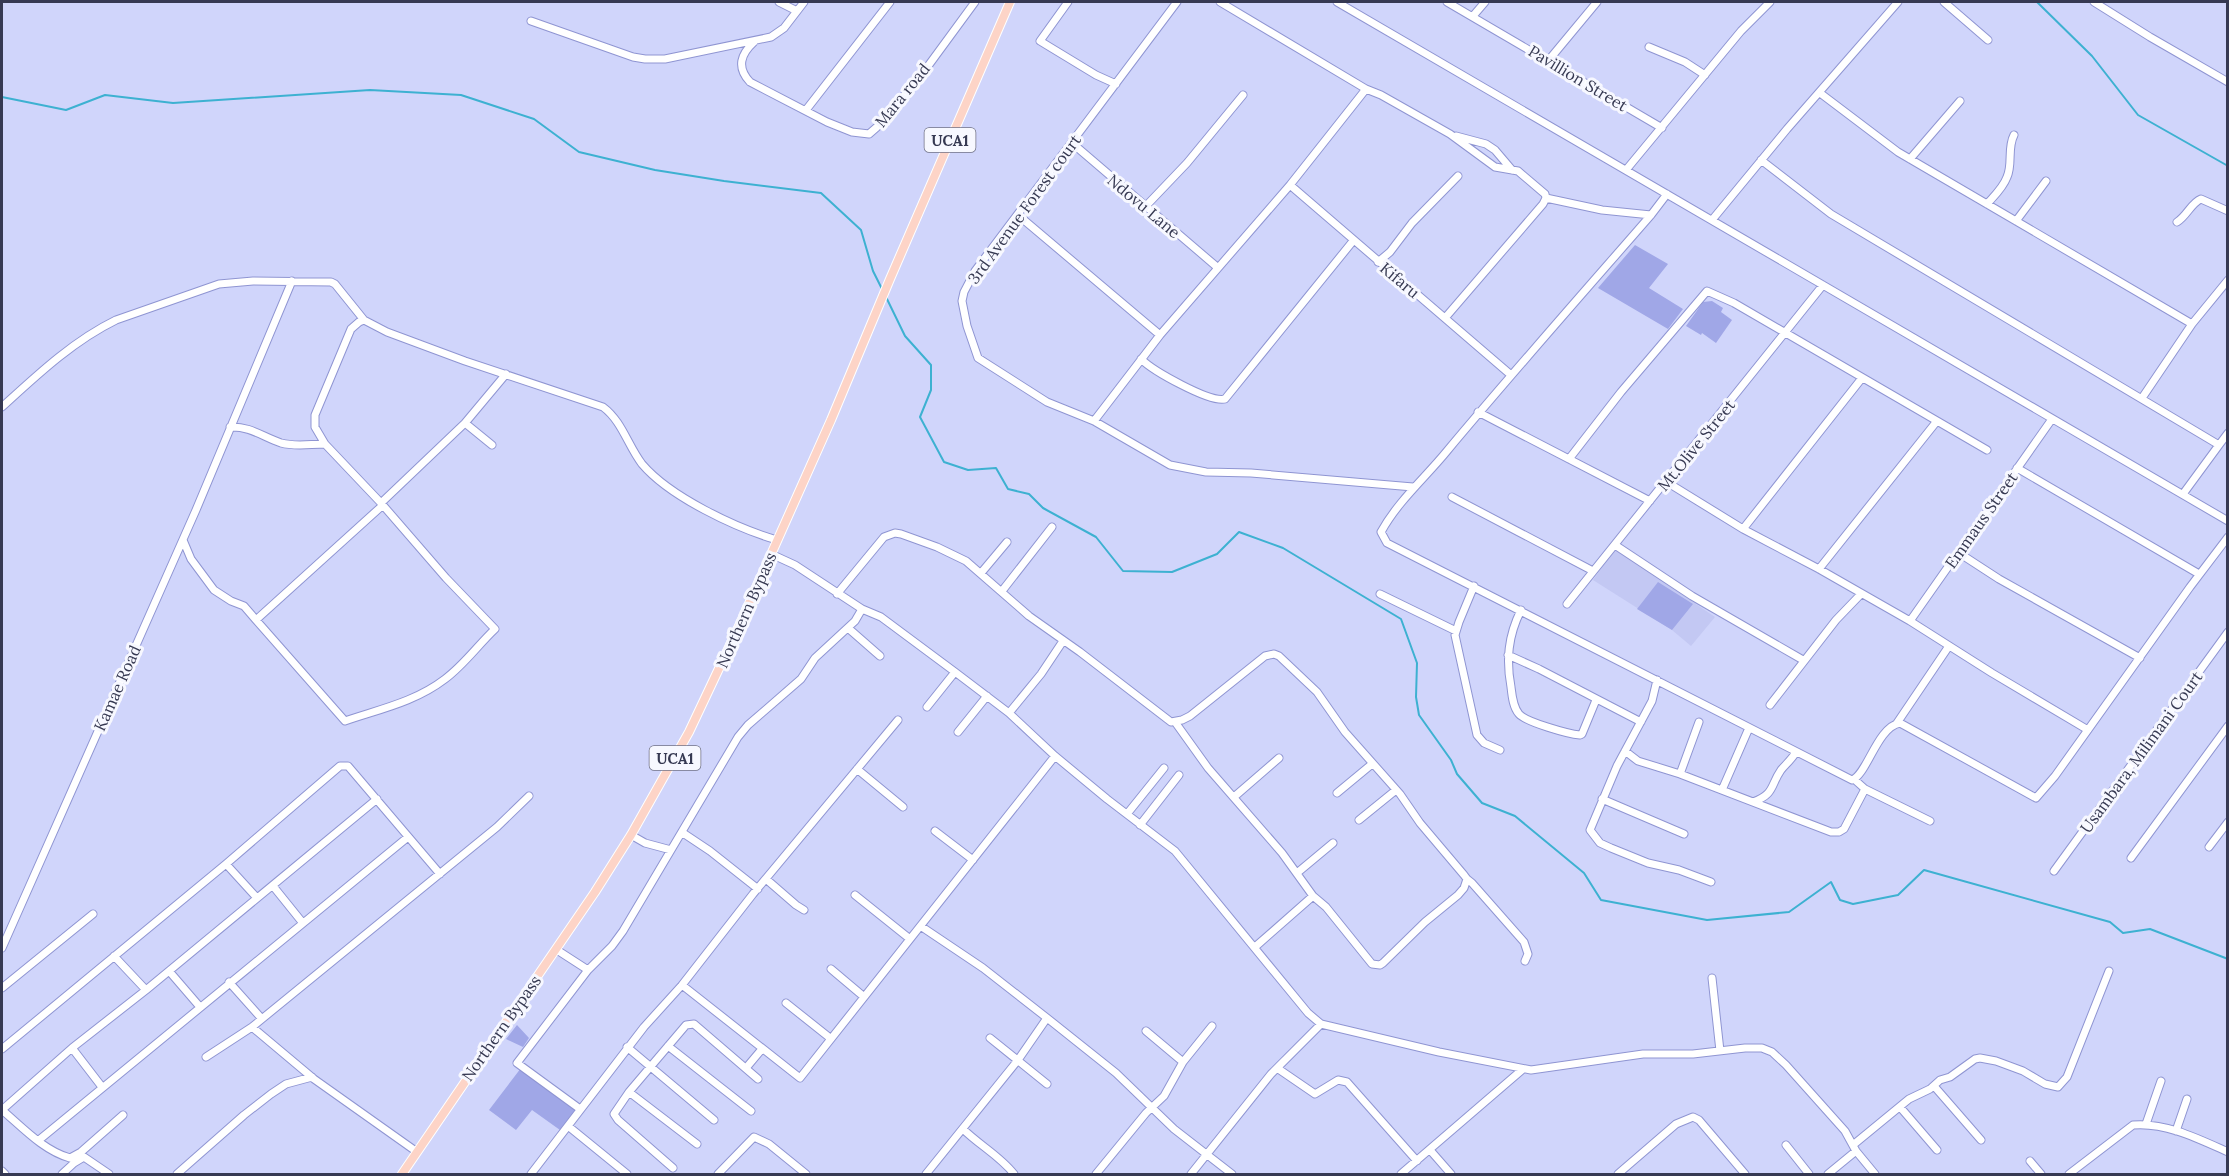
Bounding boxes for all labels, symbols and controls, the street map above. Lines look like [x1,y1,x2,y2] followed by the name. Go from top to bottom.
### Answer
[1525,41,1632,116] street label: Pavillion Street
[870,59,934,131] street label: Mara road
[924,128,976,152] road number: UCA1
[963,130,1085,288] street label: 3rd Avenue Forest court
[1103,170,1185,242] street label: Ndovu Lane
[1376,258,1424,303] street label: Kifaru
[1653,394,1740,495] street label: Mt.Olive Street
[1940,467,2022,572] street label: Emmaus Street
[712,549,780,671] street label: Northern Bypass
[89,642,145,734] street label: Kamae Road
[2076,667,2207,837] street label: Usambara, Milimani Court
[650,746,700,770] road number: UCA1
[457,971,545,1085] street label: Northern Bypass

